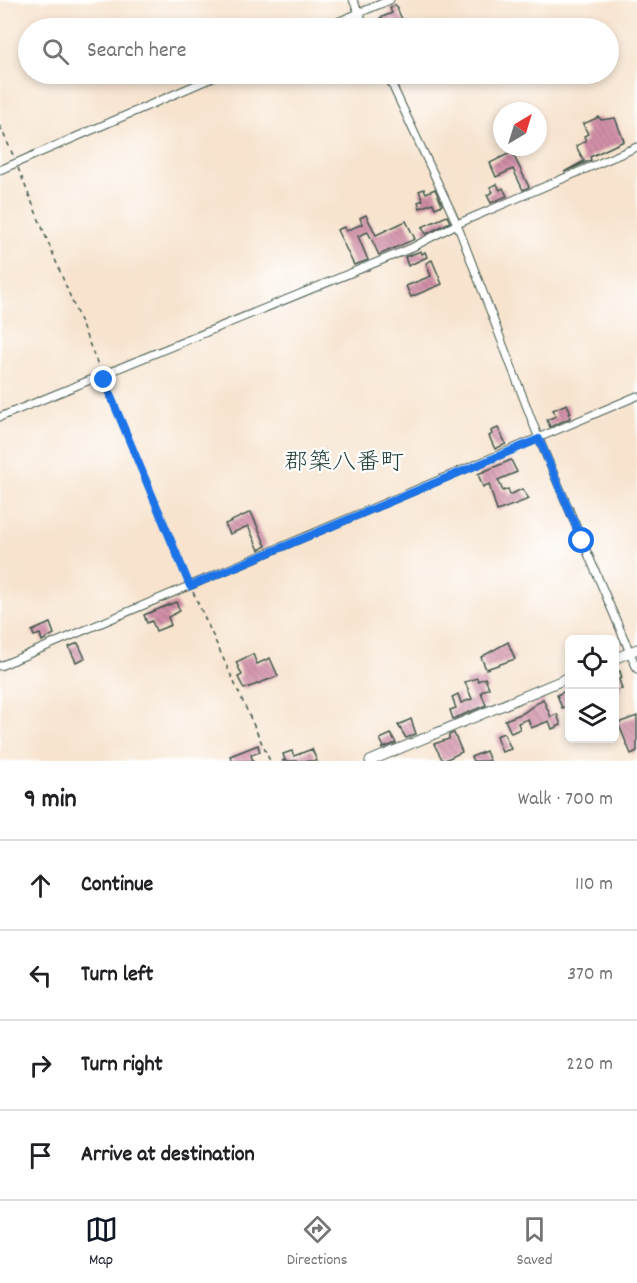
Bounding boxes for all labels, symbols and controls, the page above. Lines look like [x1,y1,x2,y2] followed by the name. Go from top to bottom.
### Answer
[18,18,619,84] search box
[39,35,72,68] icon: search
[87,36,186,67] text: Search here
[493,102,547,156] north arrow
[90,366,116,392] route end
[284,447,404,481] district label: 郡築八番町
[568,527,594,553] route start
[565,635,619,743] map controls
[565,635,619,689] button: locate
[565,689,619,743] button: layers
[24,782,77,819] text: 9 min
[518,786,613,814] text: Walk · 700 m
[24,869,57,902] icon: ahead
[81,870,153,901] text: Continue
[575,871,613,899] text: 110 m
[24,959,57,992] icon: left
[81,960,153,991] text: Turn left
[567,961,613,989] text: 370 m
[24,1049,57,1082] icon: right
[81,1050,163,1081] text: Turn right
[566,1051,613,1079] text: 220 m
[24,1139,57,1172] icon: arrive
[81,1140,255,1171] text: Arrive at destination
[85,1213,118,1272] tab: Map
[287,1213,347,1272] tab: Directions
[517,1213,552,1272] tab: Saved

